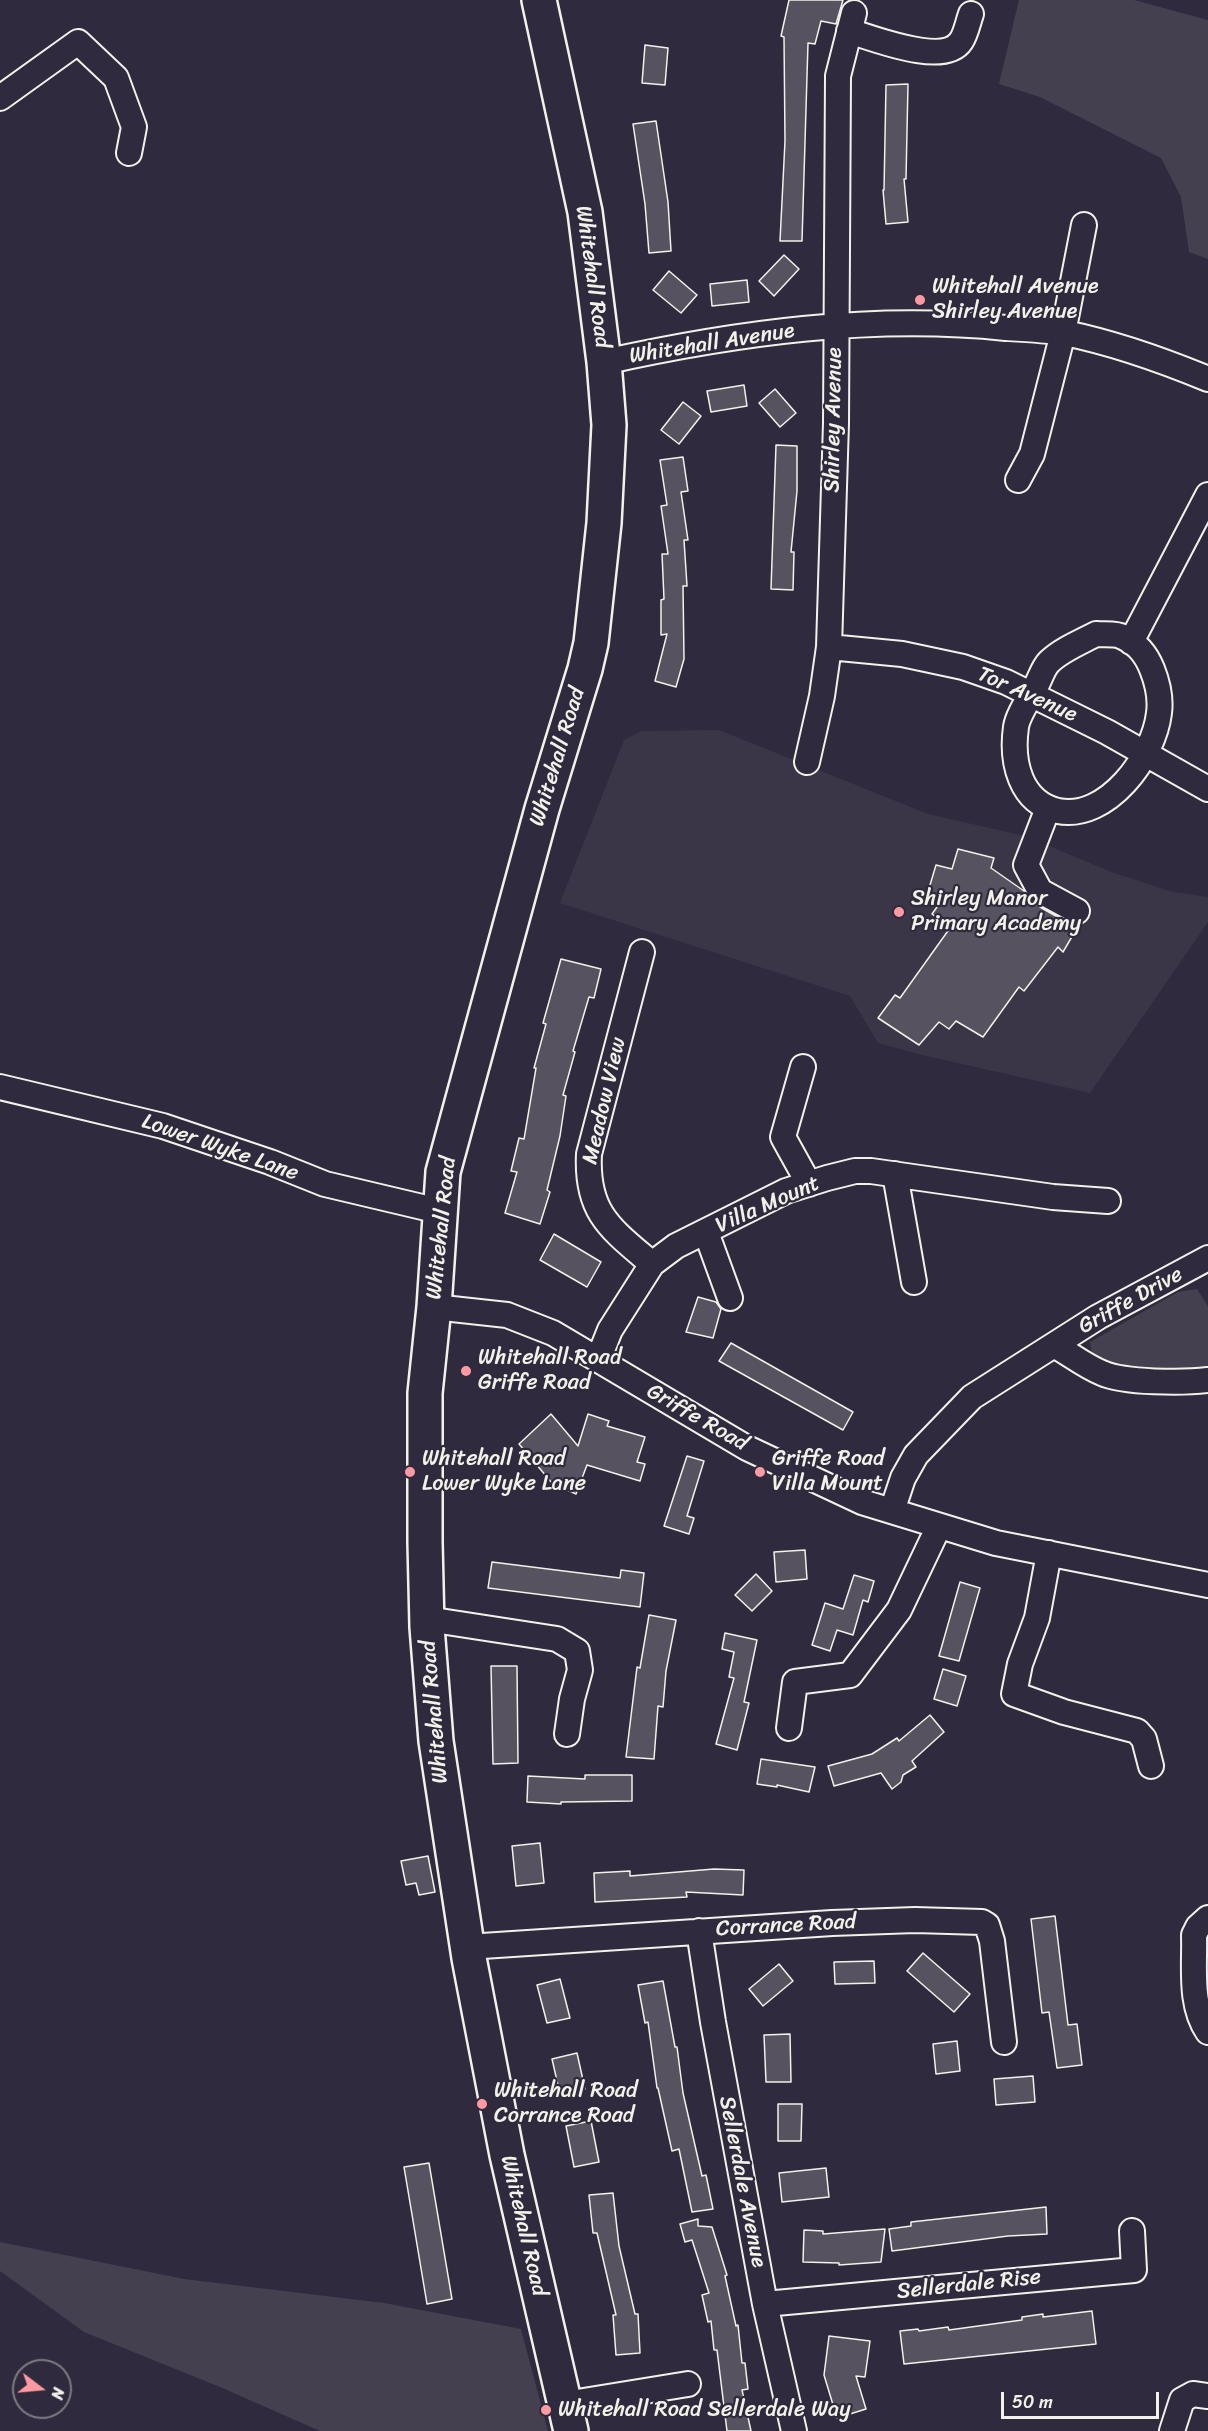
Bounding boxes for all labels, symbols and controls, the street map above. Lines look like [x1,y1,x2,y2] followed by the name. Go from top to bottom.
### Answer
[569,204,615,350] street label: Whitehall Road
[932,274,1099,326] place label: Whitehall Avenue Shirley Avenue
[913,293,927,307] marker: Whitehall Avenue Shirley Avenue
[628,318,796,370] street label: Whitehall Avenue
[820,347,848,493] street label: Shirley Avenue
[973,661,1081,729] street label: Tor Avenue
[524,685,592,829] street label: Whitehall Road
[911,886,1081,938] place label: Shirley Manor Primary Academy
[892,905,906,919] marker: Shirley Manor Primary Academy
[578,1035,632,1167] street label: Meadow View
[138,1109,302,1187] street label: Lower Wyke Lane
[421,1155,463,1301] street label: Whitehall Road
[712,1170,824,1240] street label: Villa Mount
[1074,1262,1188,1340] street label: Griffe Drive
[478,1345,621,1396] place label: Whitehall Road Griffe Road
[459,1364,473,1378] marker: Whitehall Road Griffe Road
[642,1378,752,1458] street label: Griffe Road
[422,1446,586,1498] place label: Whitehall Road Lower Wyke Lane
[772,1446,884,1498] place label: Griffe Road Villa Mount
[403,1465,417,1479] marker: Whitehall Road Lower Wyke Lane
[753,1465,767,1479] marker: Griffe Road Villa Mount
[416,1639,454,1785] street label: Whitehall Road
[715,1909,857,1943] street label: Corrance Road
[494,2078,637,2130] place label: Whitehall Road Corrance Road
[712,2094,772,2270] street label: Sellerdale Avenue
[475,2097,489,2111] marker: Whitehall Road Corrance Road
[494,2153,552,2299] street label: Whitehall Road
[896,2264,1042,2306] street label: Sellerdale Rise
[12,2359,72,2419] north arrow
[1004,2380,1162,2418] scale bar
[42,2384,73,2403] text: N
[1012,2386,1053,2418] text: 50 m
[558,2397,851,2423] place label: Whitehall Road Sellerdale Way
[539,2403,553,2417] marker: Whitehall Road Sellerdale Way

